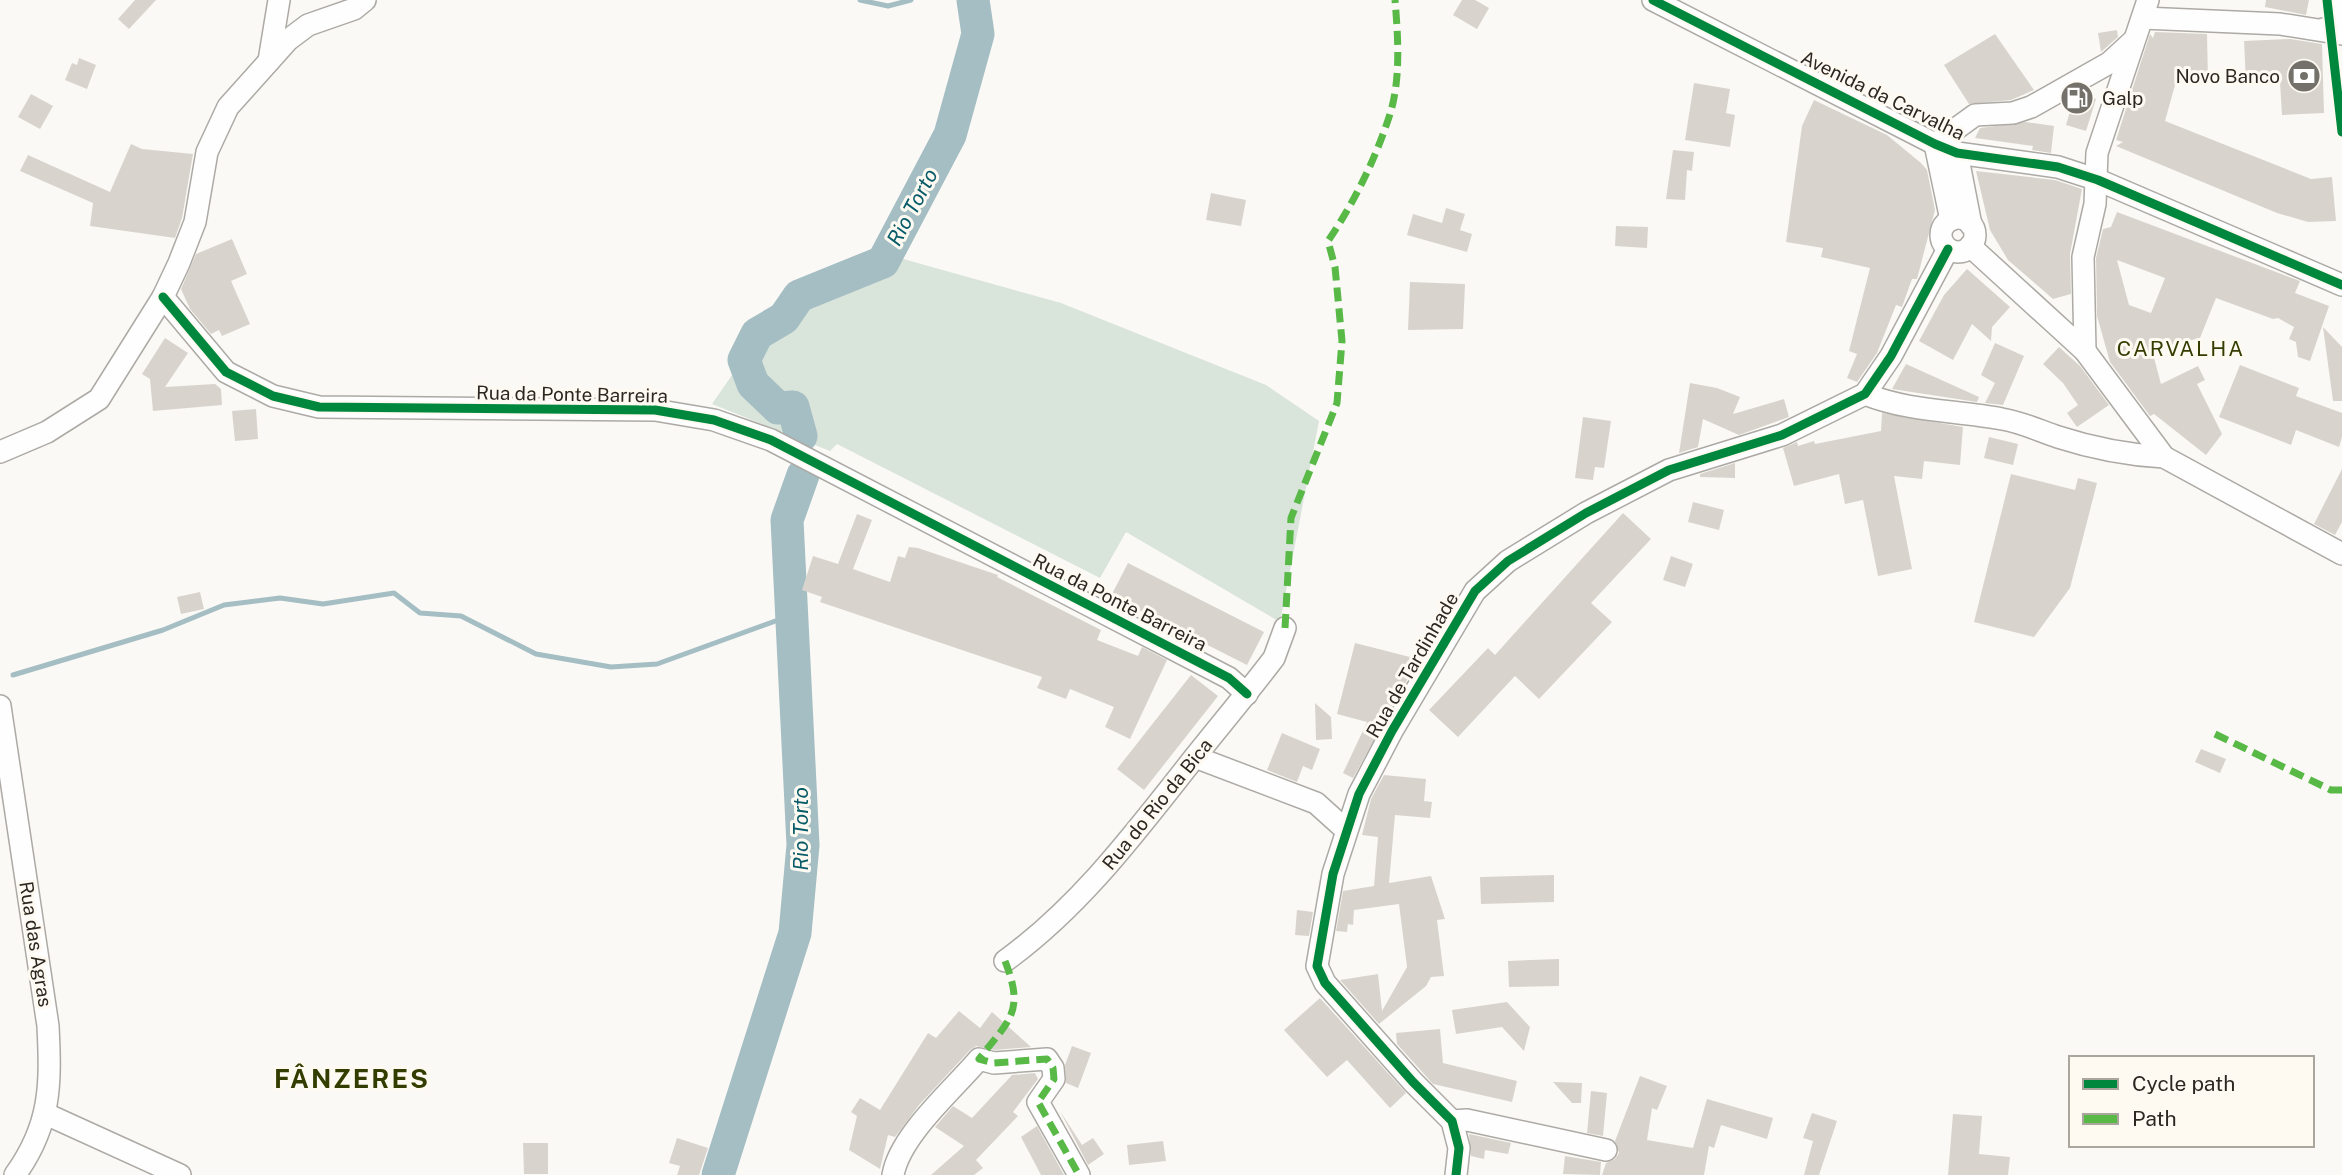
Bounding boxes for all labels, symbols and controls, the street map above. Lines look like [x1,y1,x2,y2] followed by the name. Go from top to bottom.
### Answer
[1798,46,1968,144] street label: Avenida da Carvalha
[2285,57,2323,95] bank icon: Novo Banco
[2175,65,2280,87] place label: Novo Banco
[2058,79,2096,117] fuel station icon: Galp
[2102,87,2143,109] place label: Galp
[881,164,943,250] water label: Rio Torto
[2117,336,2245,361] district label: CARVALHA
[476,381,668,407] street label: Rua da Ponte Barreira
[1030,549,1210,655] street label: Rua da Ponte Barreira
[1361,589,1463,741] street label: Rua de Tardinhade
[1097,734,1217,874] street label: Rua do Rio da Bica
[788,787,813,871] water label: Rio Torto
[15,880,57,1008] street label: Rua das Agras
[2069,1056,2314,1147] legend
[274,1063,430,1094] district label: FÂNZERES
[2132,1071,2235,1096] text: Cycle path
[2132,1106,2177,1131] text: Path

